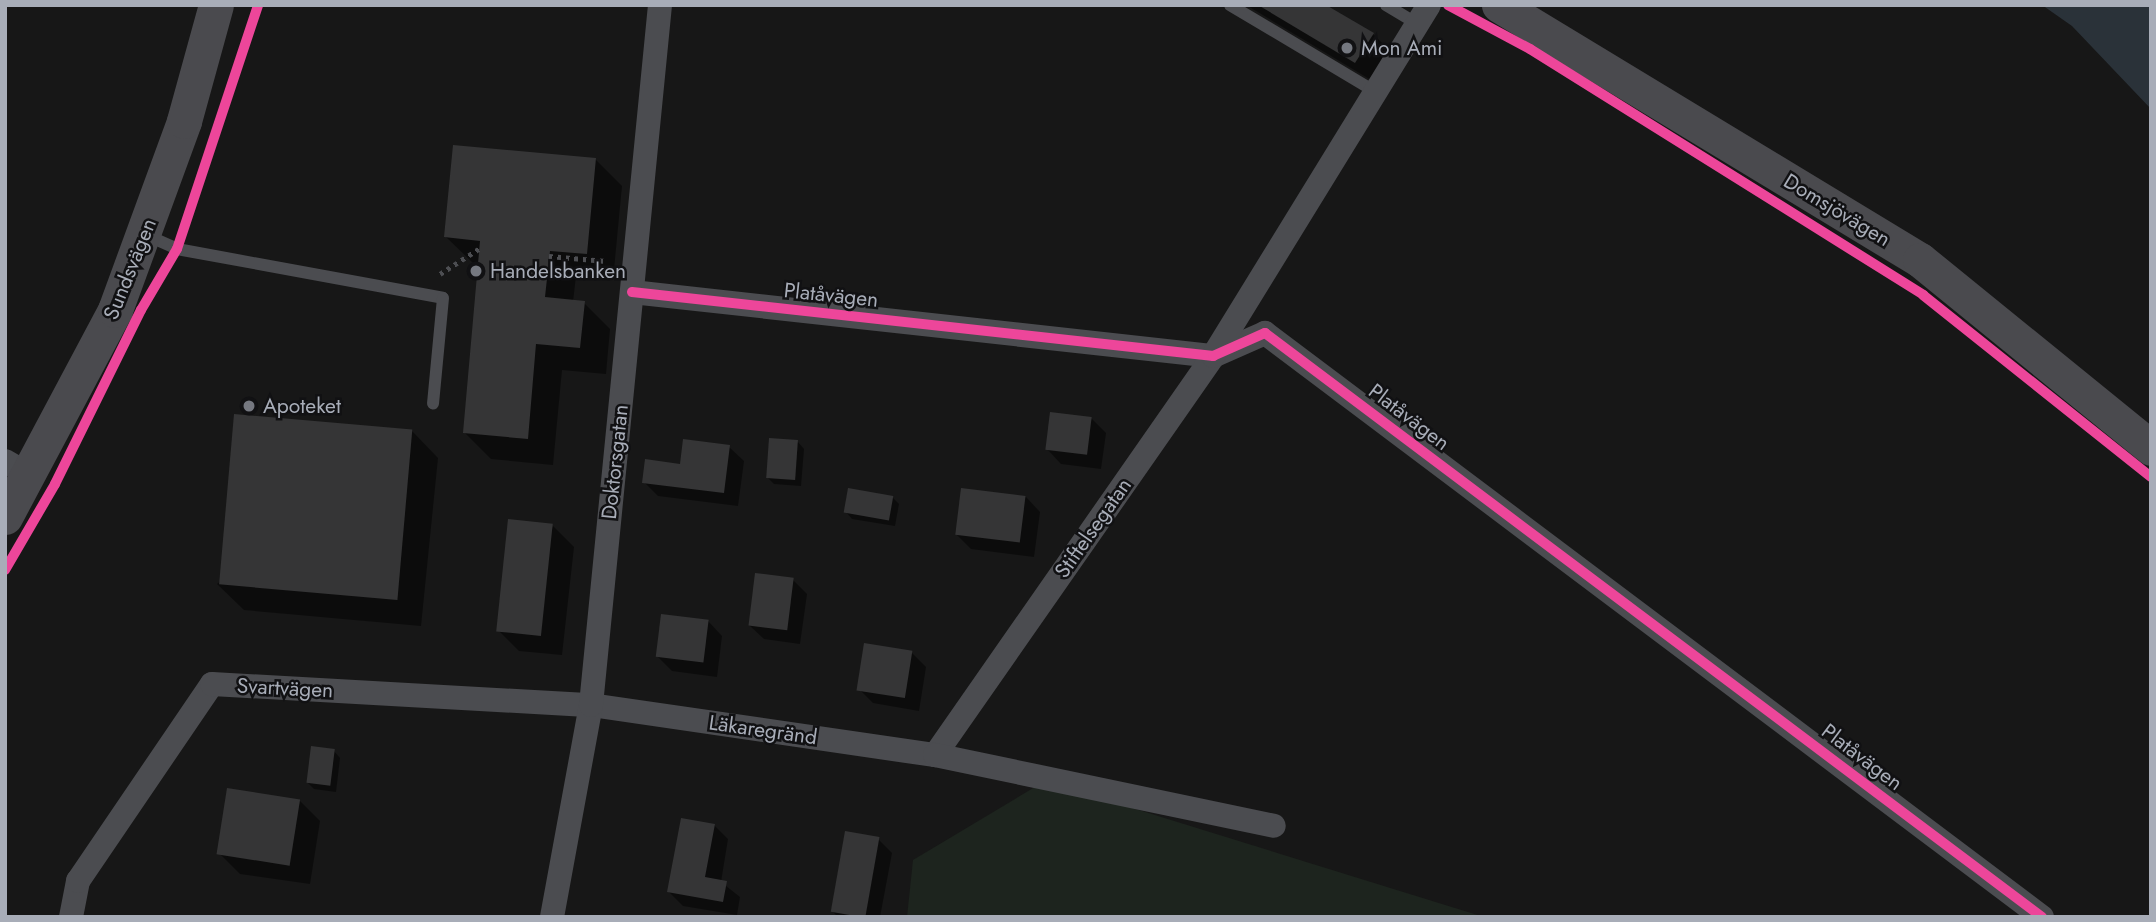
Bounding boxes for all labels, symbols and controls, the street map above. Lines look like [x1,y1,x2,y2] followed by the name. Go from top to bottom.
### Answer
[1361,35,1443,61] place label: Mon Ami
[1339,40,1355,56] marker: Mon Ami
[1779,168,1895,252] street label: Domsjövägen
[98,215,162,323] street label: Sundsvägen
[490,258,626,284] place label: Handelsbanken
[468,263,484,279] marker: Handelsbanken
[783,278,879,312] street label: Platåvägen
[1364,378,1454,456] street label: Platåvägen
[263,393,341,419] place label: Apoteket
[241,398,257,414] marker: Apoteket
[596,403,634,521] street label: Doktorsgatan
[1049,473,1137,583] street label: Stiftelsegatan
[236,673,334,703] street label: Svartvägen
[707,710,819,750] street label: Läkaregränd
[1817,718,1907,796] street label: Platåvägen

